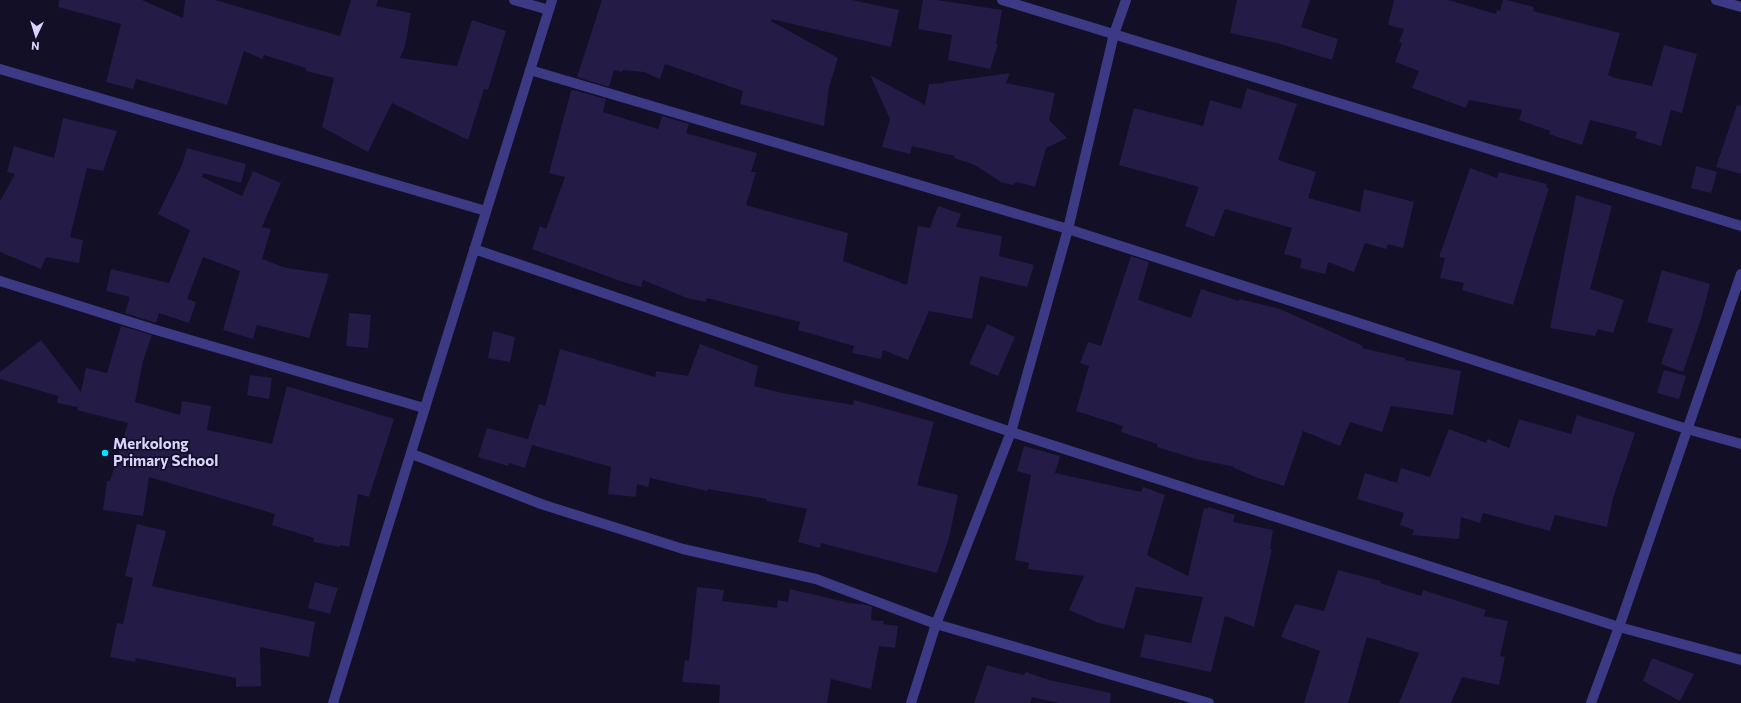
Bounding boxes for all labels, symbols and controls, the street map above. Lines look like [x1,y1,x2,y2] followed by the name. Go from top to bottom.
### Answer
[16,16,56,56] north arrow
[31,40,40,53] text: N
[113,434,218,469] place label: Merkolong Primary School
[100,448,110,458] marker: Merkolong Primary School

